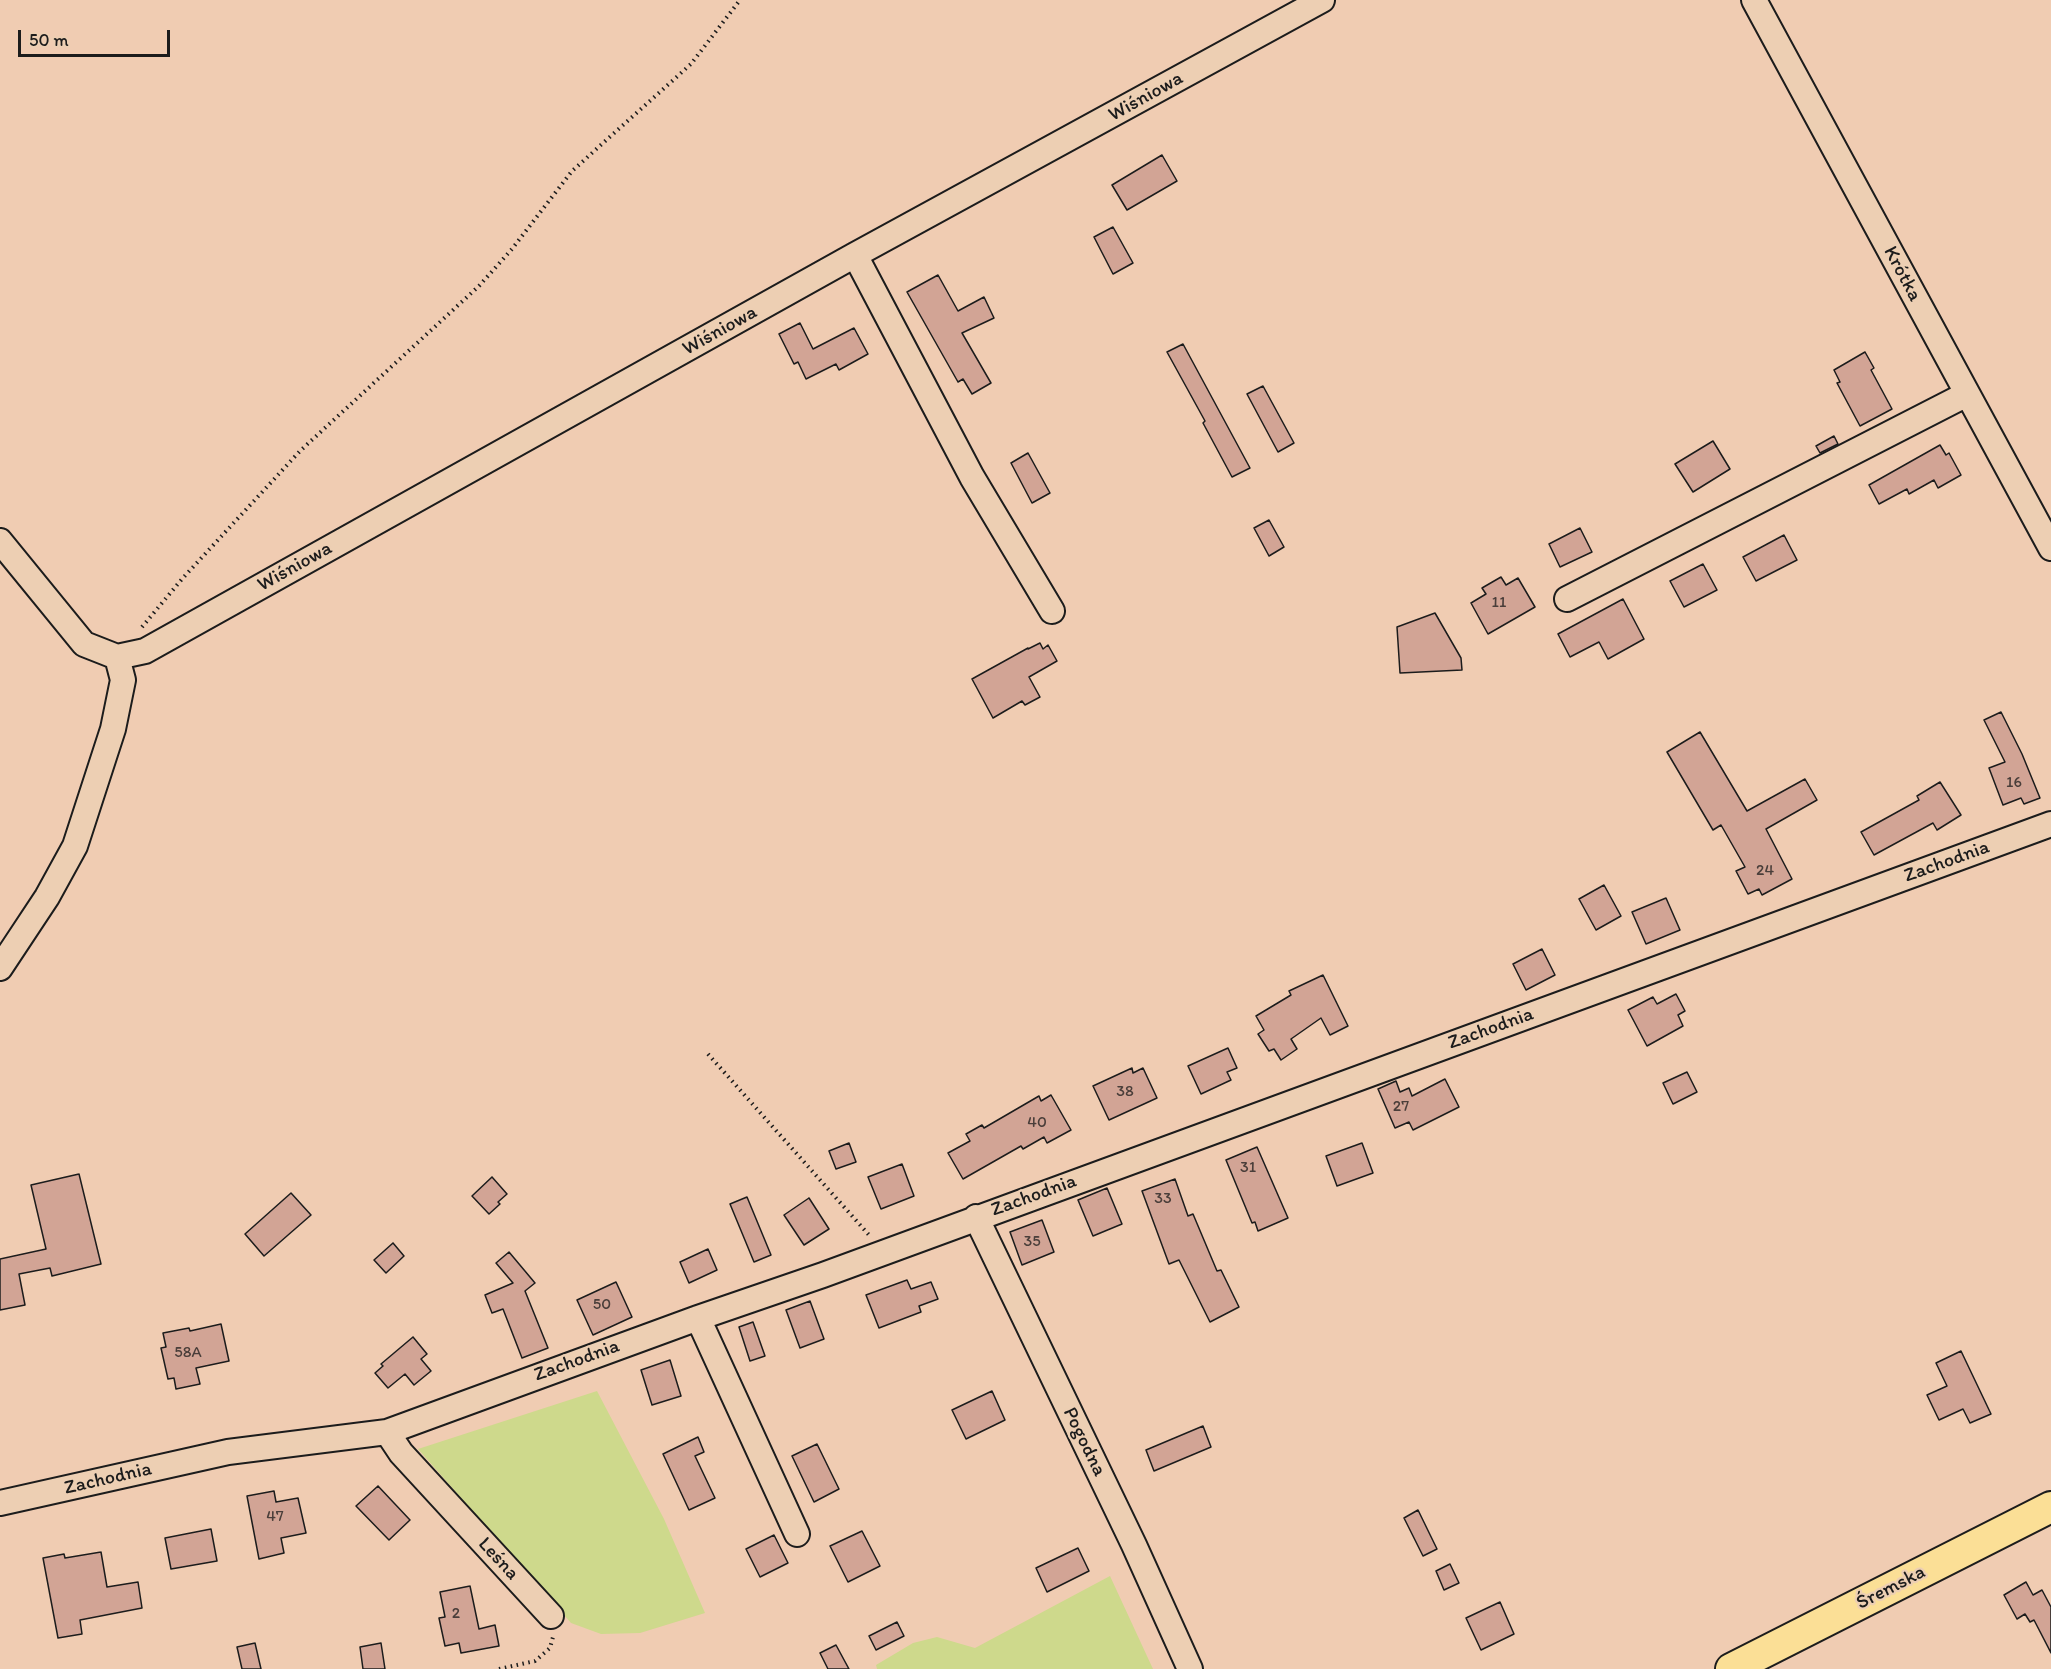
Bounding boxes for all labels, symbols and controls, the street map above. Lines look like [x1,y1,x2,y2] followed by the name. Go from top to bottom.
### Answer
[21,18,172,56] scale bar
[29,29,69,51] text: 50 m
[1104,67,1188,127] street label: Wiśniowa
[1878,242,1926,306] street label: Krótka
[678,301,762,361] street label: Wiśniowa
[253,537,337,597] street label: Wiśniowa
[1492,593,1506,613] house number: 11
[2006,773,2022,793] house number: 16
[1901,835,1993,889] street label: Zachodnia
[1756,861,1774,881] house number: 24
[1445,1002,1537,1056] street label: Zachodnia
[1116,1082,1134,1102] house number: 38
[1393,1097,1409,1117] house number: 27
[1027,1113,1047,1133] house number: 40
[1240,1158,1256,1178] house number: 31
[988,1169,1080,1223] street label: Zachodnia
[1154,1189,1172,1209] house number: 33
[1023,1232,1041,1252] house number: 35
[593,1295,611,1315] house number: 50
[531,1334,623,1388] street label: Zachodnia
[174,1343,202,1363] house number: 58A
[1057,1404,1111,1480] street label: Pogodna
[62,1457,154,1501] street label: Zachodnia
[266,1507,284,1527] house number: 47
[472,1533,524,1585] street label: Leśna
[1853,1561,1929,1615] street label: Śremska
[452,1604,460,1624] house number: 2

